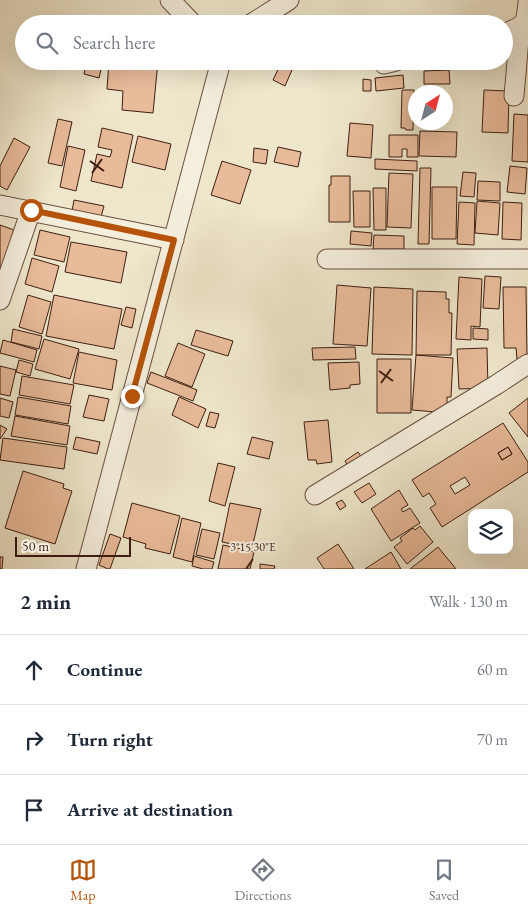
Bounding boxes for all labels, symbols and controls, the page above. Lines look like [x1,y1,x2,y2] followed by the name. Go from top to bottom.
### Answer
[15,15,513,70] search box
[33,29,61,57] icon: search
[73,30,155,55] text: Search here
[408,85,453,130] north arrow
[20,199,43,222] route start
[121,385,144,408] route end
[468,509,513,554] map controls
[468,509,513,554] button: layers
[15,534,131,557] scale bar
[22,537,49,555] text: 50 m
[230,539,276,555] text: 3°15'30"E
[20,588,71,615] text: 2 min
[429,591,508,612] text: Walk · 130 m
[20,656,48,684] icon: ahead
[67,657,142,682] text: Continue
[477,659,508,680] text: 60 m
[20,726,48,754] icon: right
[67,727,153,752] text: Turn right
[477,729,508,750] text: 70 m
[20,796,48,824] icon: arrive
[67,797,233,822] text: Arrive at destination
[69,856,97,904] tab: Map
[235,856,291,904] tab: Directions
[429,856,459,904] tab: Saved

